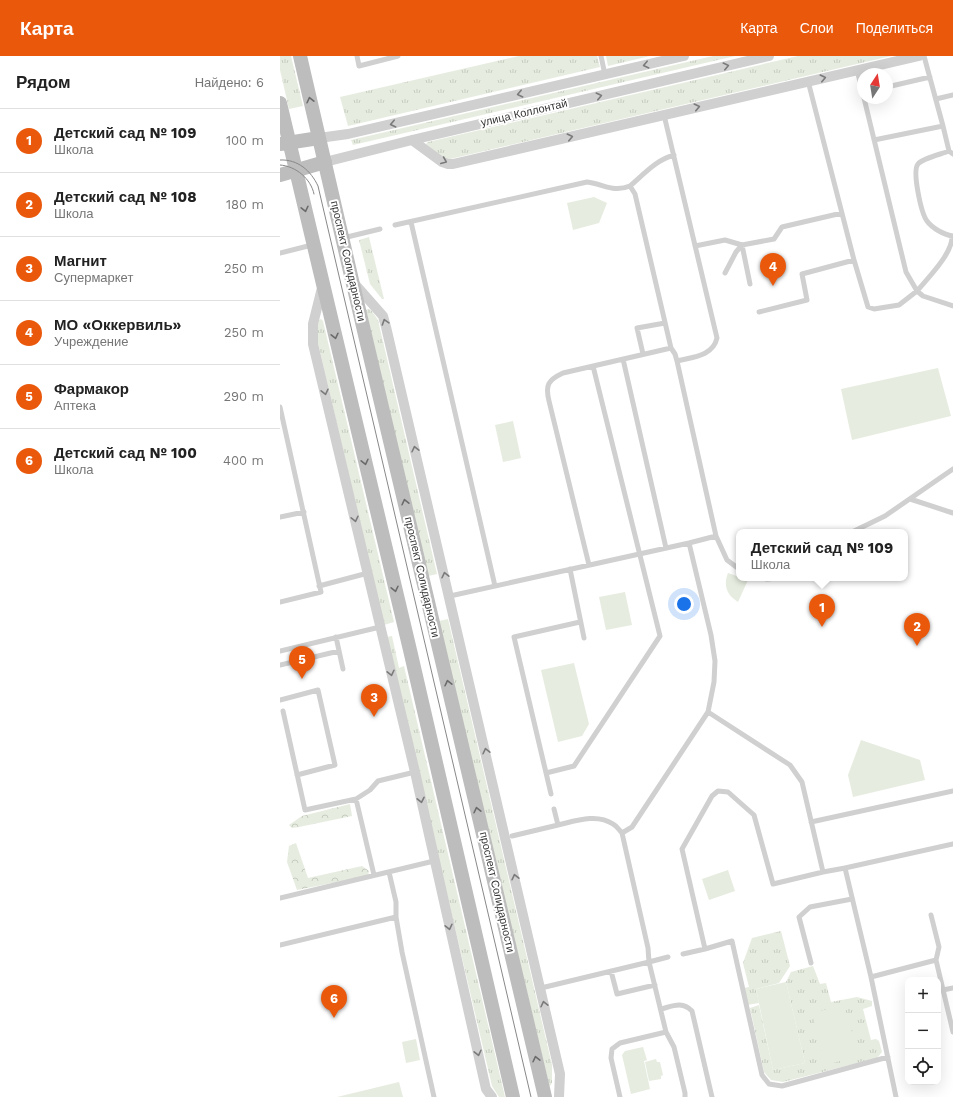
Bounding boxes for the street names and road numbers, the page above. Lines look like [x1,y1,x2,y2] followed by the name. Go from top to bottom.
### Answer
[479,97,569,129] street label: улица Коллонтай
[328,199,368,323] street label: проспект Солидарности
[402,515,442,639] street label: проспект Солидарности
[477,830,517,954] street label: проспект Солидарности

